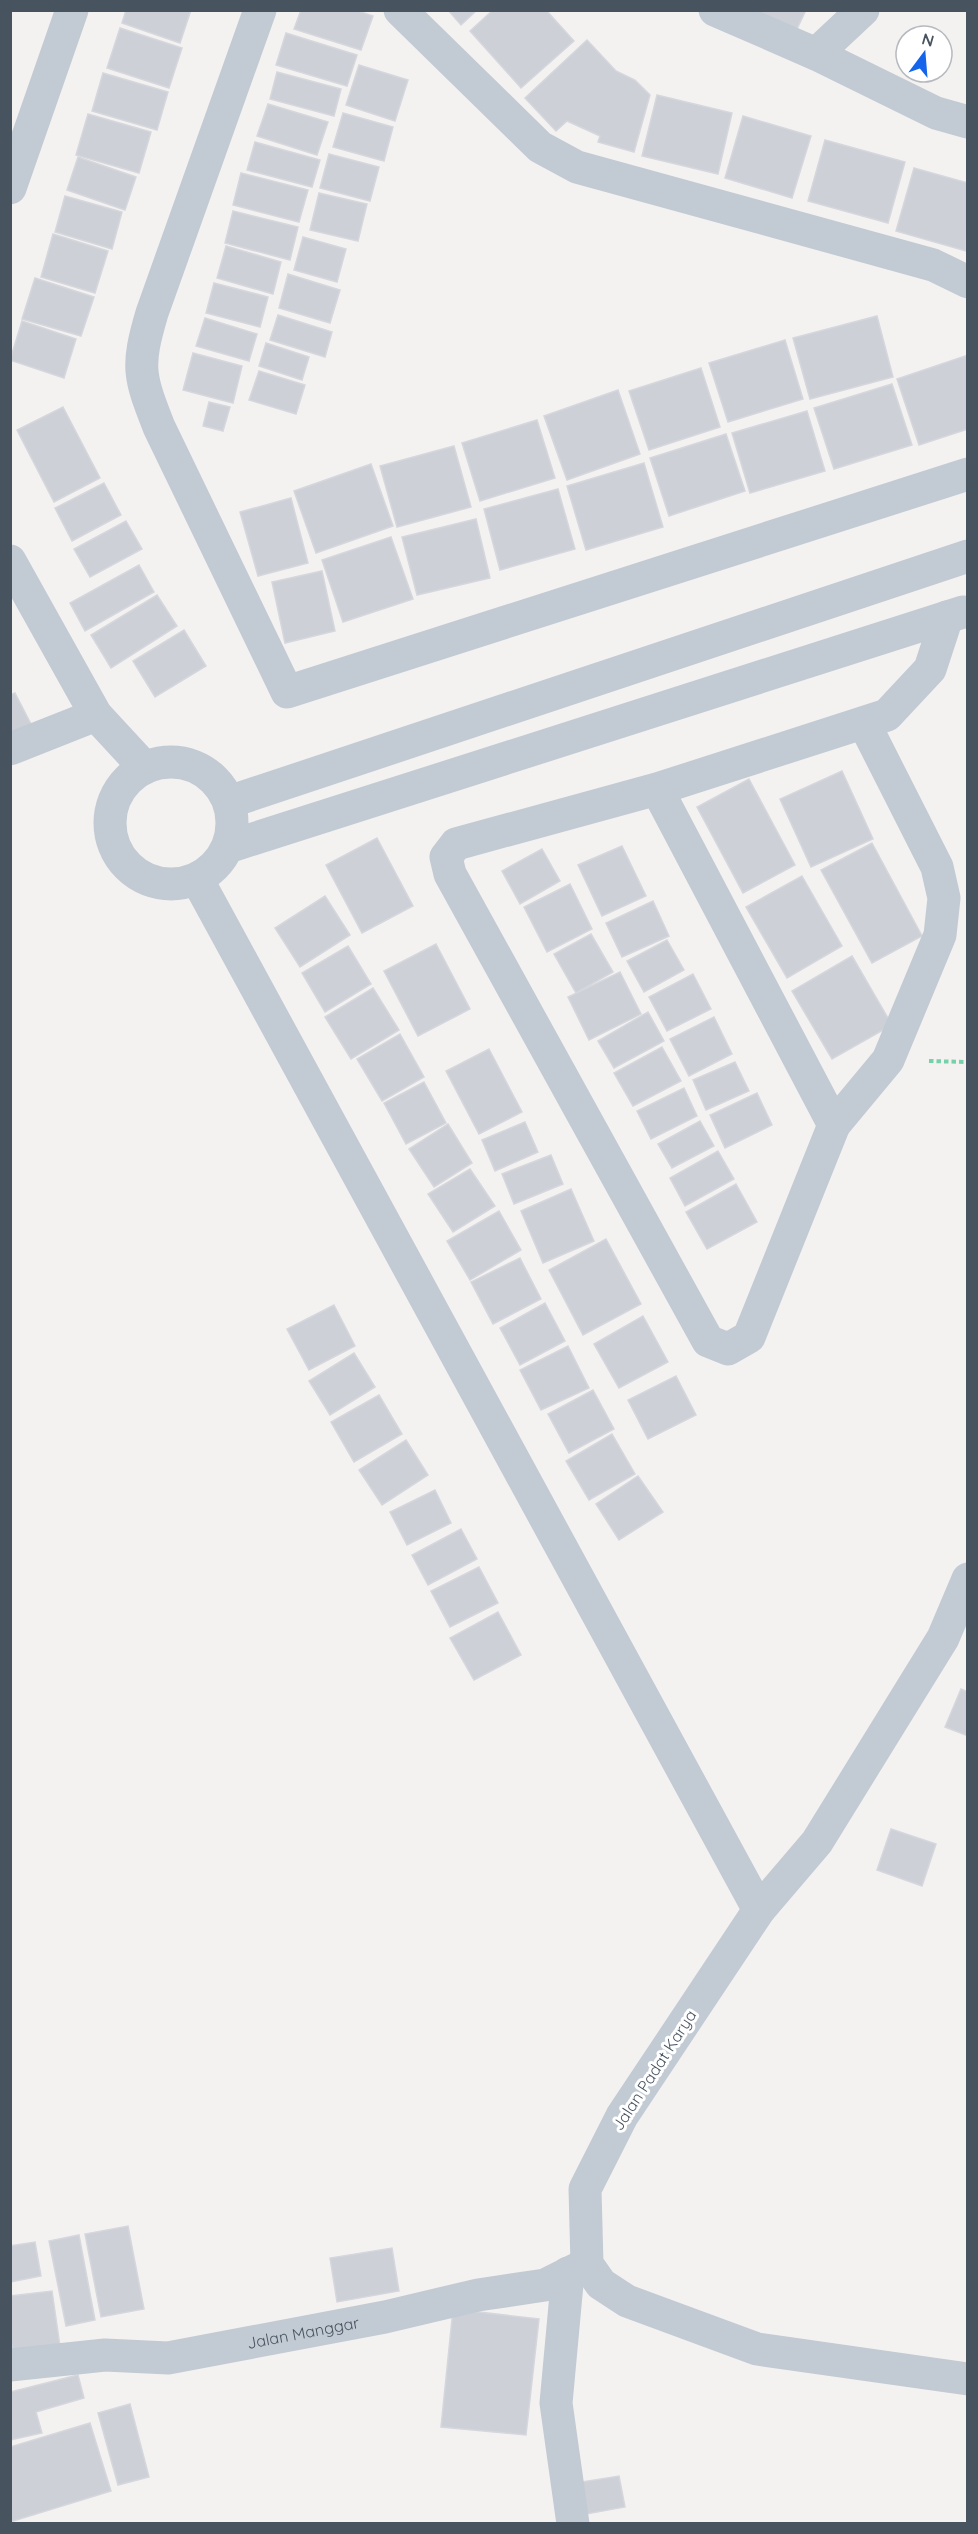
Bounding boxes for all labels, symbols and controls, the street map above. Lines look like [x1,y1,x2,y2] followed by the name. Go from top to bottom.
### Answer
[894,24,954,84] north arrow
[920,28,937,51] text: N
[608,2006,700,2134] street label: Jalan Padat Karya
[245,2312,361,2353] street label: Jalan Manggar

